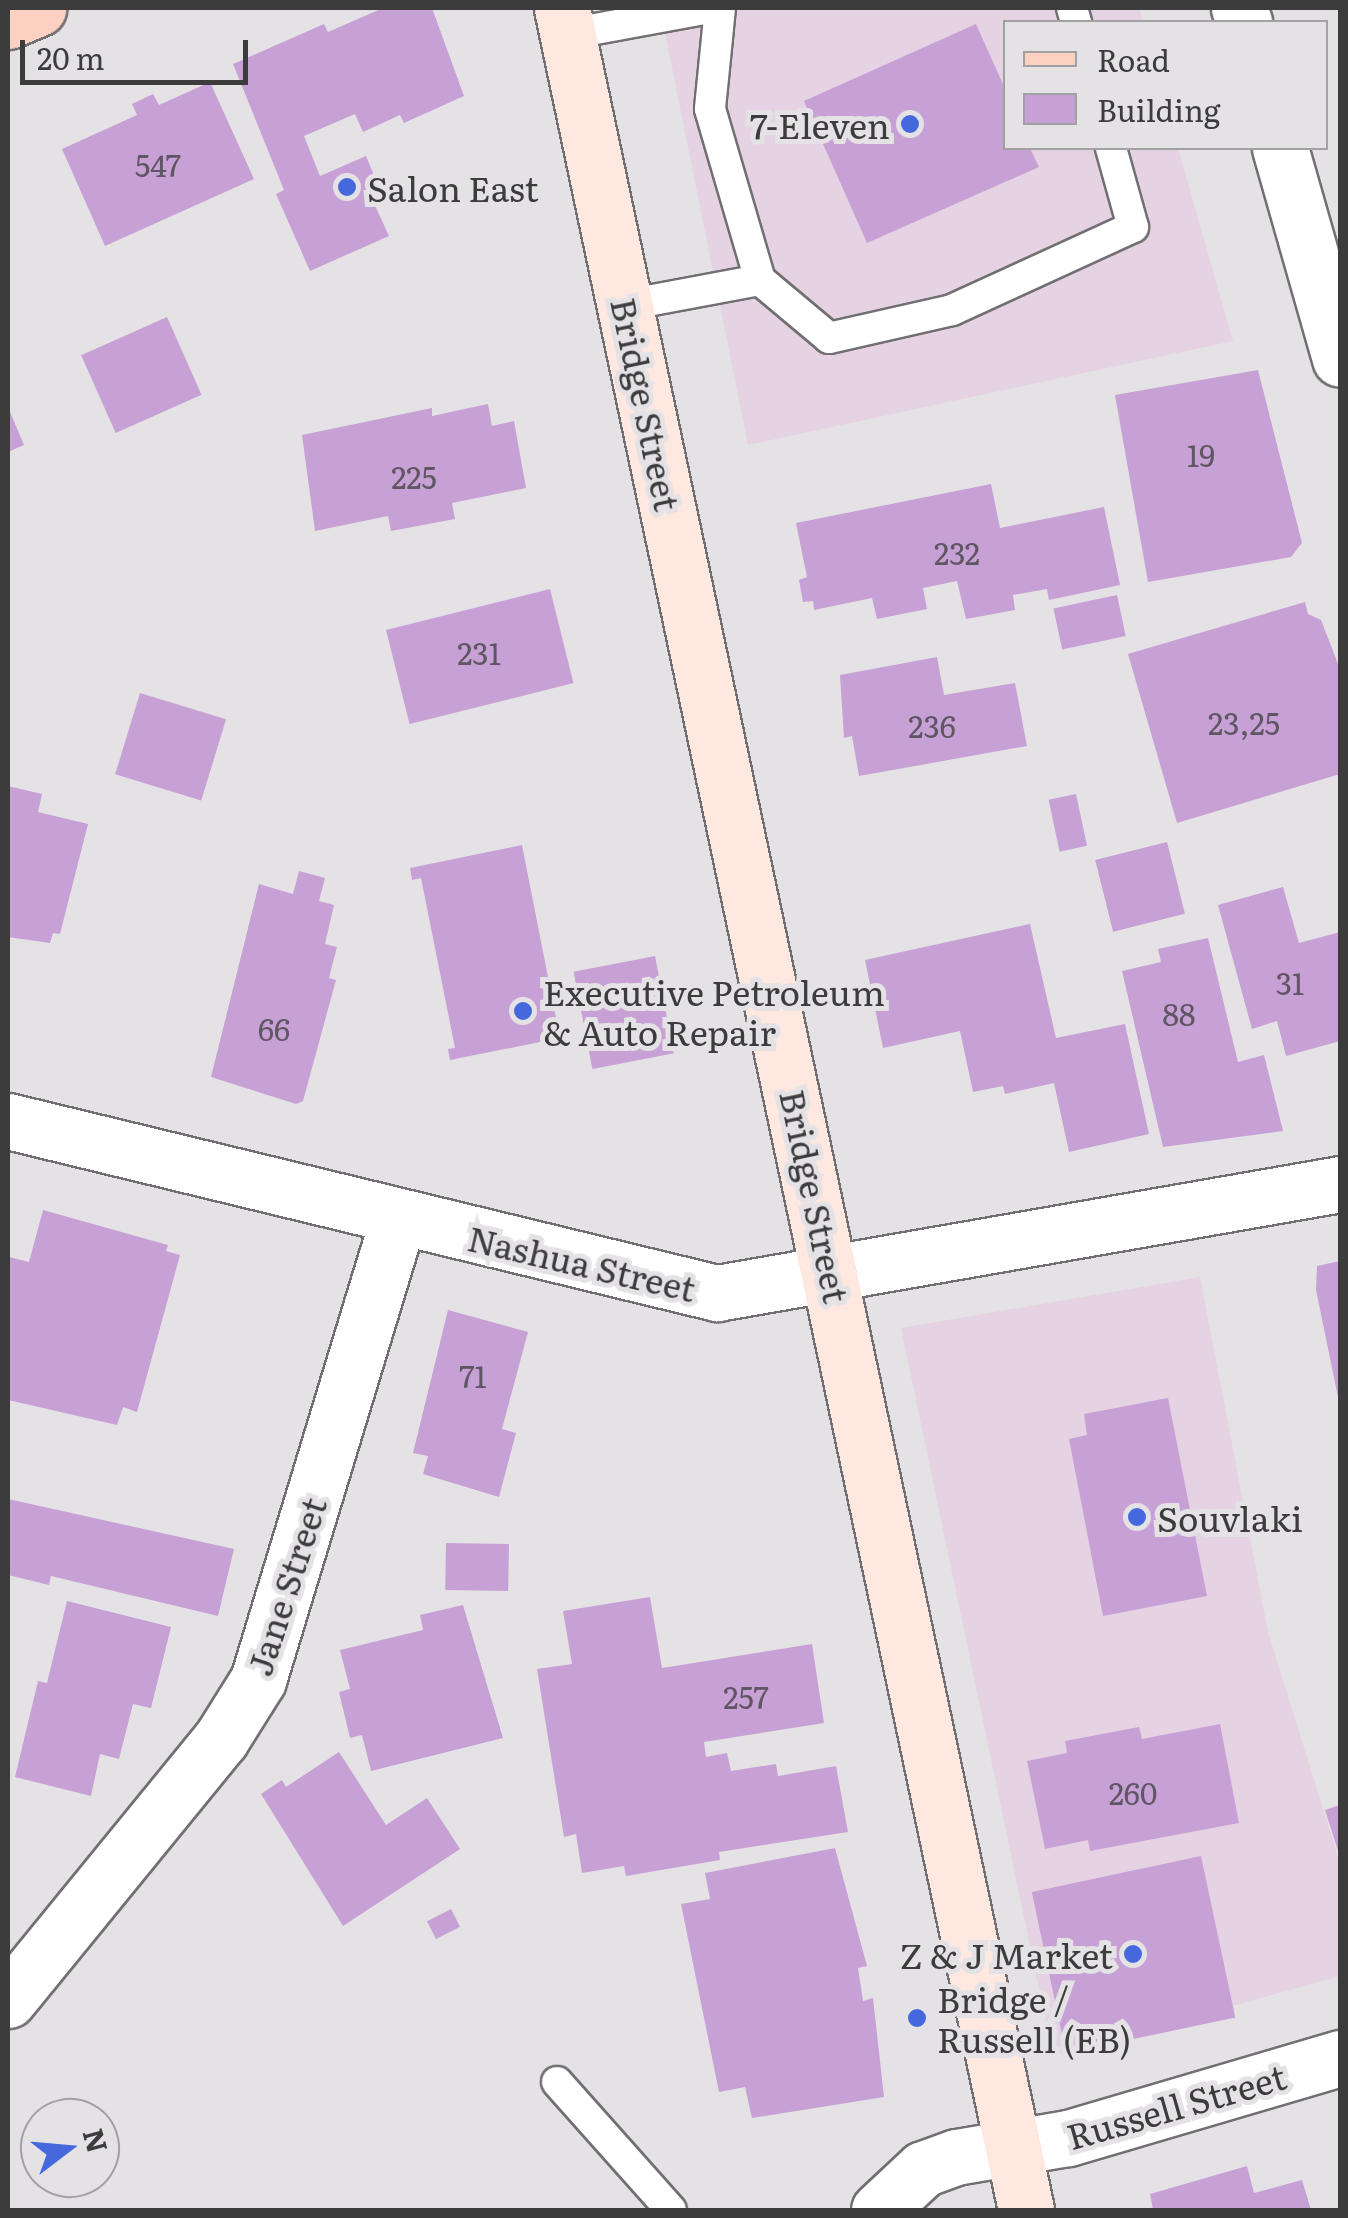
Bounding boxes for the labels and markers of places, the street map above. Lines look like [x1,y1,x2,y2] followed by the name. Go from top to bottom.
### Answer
[750,103,890,145] place label: 7-Eleven
[899,113,921,135] marker: 7-Eleven
[367,166,539,208] place label: Salon East
[336,176,358,198] marker: Salon East
[543,970,885,1052] place label: Executive Petroleum & Auto Repair
[512,1000,534,1022] marker: Executive Petroleum & Auto Repair
[1157,1496,1303,1538] place label: Souvlaki
[1126,1506,1148,1528] marker: Souvlaki
[900,1933,1113,1975] place label: Z & J Market
[1122,1943,1144,1965] marker: Z & J Market
[937,1977,1131,2059] place label: Bridge / Russell (EB)
[906,2007,928,2029] marker: Bridge / Russell (EB)

